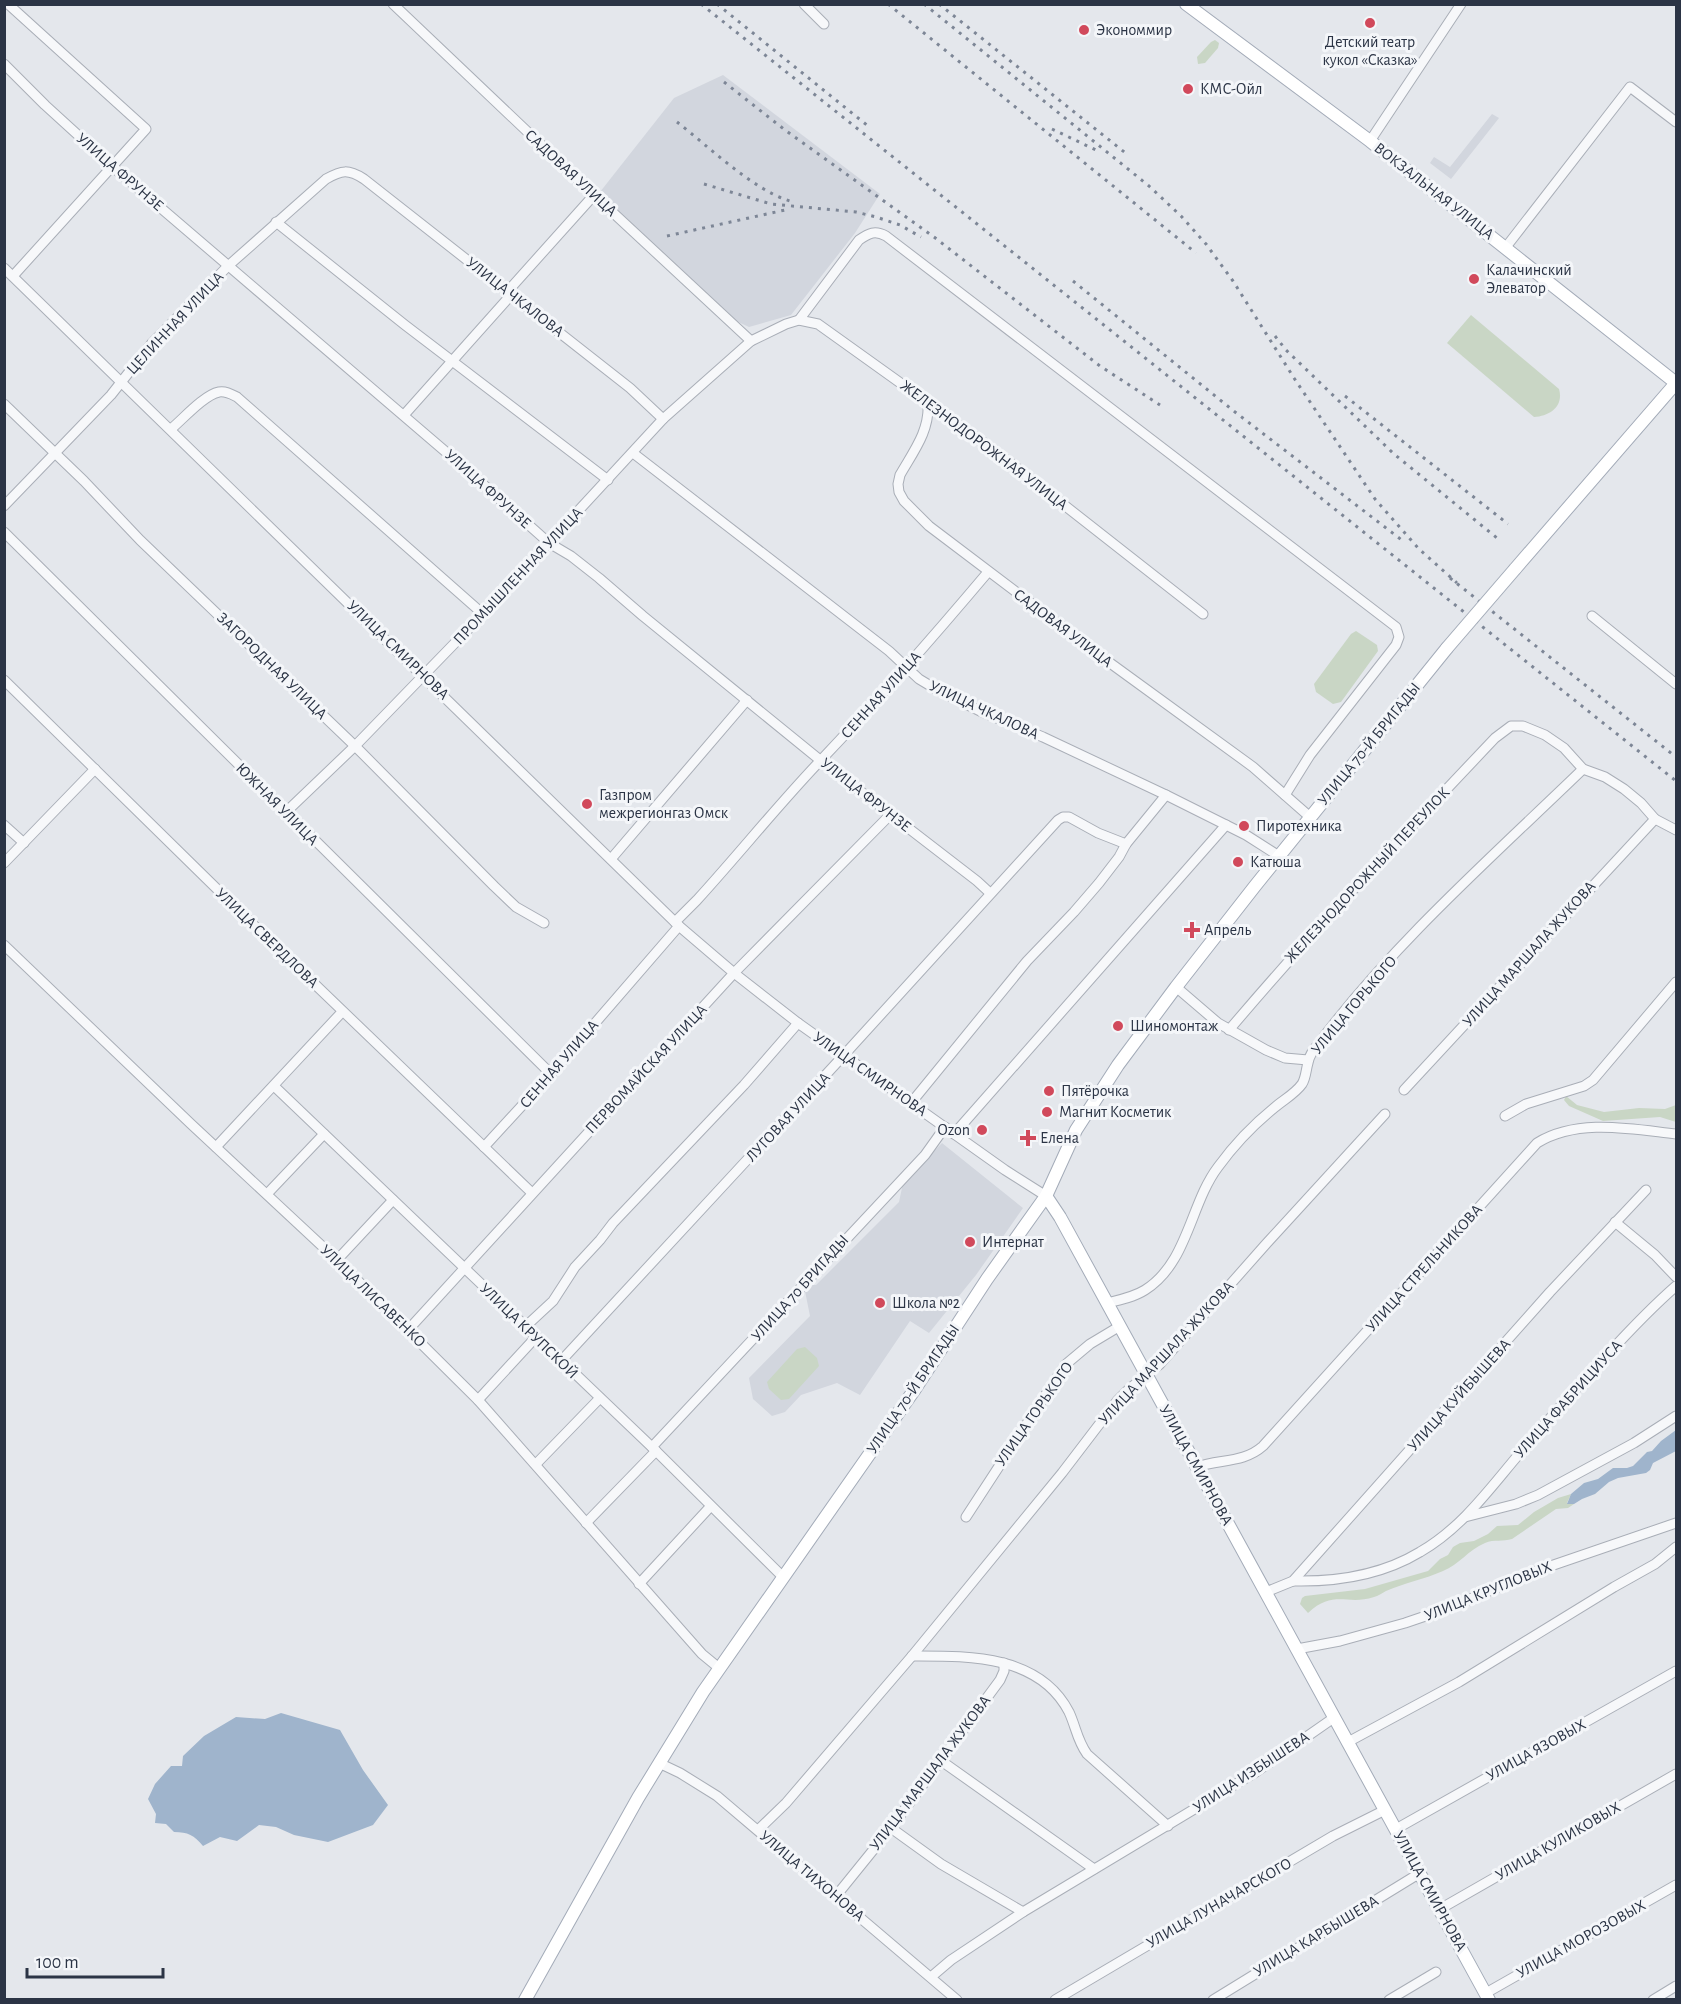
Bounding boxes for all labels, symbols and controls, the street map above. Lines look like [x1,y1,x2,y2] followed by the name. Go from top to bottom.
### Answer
[1363,16,1377,30] marker: Детский театр кукол «Сказка»
[1096,22,1172,38] place label: Экономмир
[1077,23,1091,37] marker: Экономмир
[1322,34,1418,69] place label: Детский театр кукол «Сказка»
[1200,81,1263,97] place label: КМС-Ойл
[1181,82,1195,96] marker: КМС-Ойл
[522,127,620,220] street label: САДОВАЯ УЛИЦА
[73,130,167,214] street label: УЛИЦА ФРУНЗЕ
[1371,139,1497,243] street label: ВОКЗАЛЬНАЯ УЛИЦА
[463,254,567,340] street label: УЛИЦА ЧКАЛОВА
[1486,262,1572,296] place label: Калачинский Элеватор
[123,268,227,377] street label: ЦЕЛИННАЯ УЛИЦА
[1467,272,1481,286] marker: Калачинский Элеватор
[897,377,1071,513] street label: ЖЕЛЕЗНОДОРОЖНАЯ УЛИЦА
[442,446,534,532] street label: УЛИЦА ФРУНЗЕ
[450,504,586,648] street label: ПРОМЫШЛЕННАЯ УЛИЦА
[1011,586,1116,671] street label: САДОВАЯ УЛИЦА
[344,597,452,703] street label: УЛИЦА СМИРНОВА
[214,609,331,723] street label: ЗАГОРОДНАЯ УЛИЦА
[838,648,924,742] street label: СЕННАЯ УЛИЦА
[927,678,1042,743] street label: УЛИЦА ЧКАЛОВА
[1314,679,1423,808] street label: УЛИЦА 70-Й БРИГАДЫ
[818,755,914,835] street label: УЛИЦА ФРУНЗЕ
[233,760,322,849] street label: ЮЖНАЯ УЛИЦА
[1281,783,1452,966] street label: ЖЕЛЕЗНОДОРОЖНЫЙ ПЕРЕУЛОК
[599,787,729,821] place label: Газпром межрегионгаз Омск
[580,797,594,811] marker: Газпром межрегионгаз Омск
[1256,818,1342,834] place label: Пиротехника
[1237,819,1251,833] marker: Пиротехника
[1250,854,1301,870] place label: Катюша
[1231,855,1245,869] marker: Катюша
[1460,878,1599,1030] street label: УЛИЦА МАРШАЛА ЖУКОВА
[212,885,322,991] street label: УЛИЦА СВЕРДЛОВА
[1204,922,1251,938] place label: Апрель
[1185,923,1199,937] marker: Апрель
[1308,953,1400,1057] street label: УЛИЦА ГОРЬКОГО
[581,1000,710,1137] street label: ПЕРВОМАЙСКАЯ УЛИЦА
[517,1016,602,1111] street label: СЕННАЯ УЛИЦА
[1130,1018,1219,1034] place label: Шиномонтаж
[1111,1019,1125,1033] marker: Шиномонтаж
[810,1029,930,1120] street label: УЛИЦА СМИРНОВА
[743,1069,834,1165] street label: ЛУГОВАЯ УЛИЦА
[1061,1083,1129,1099] place label: Пятёрочка
[1042,1084,1056,1098] marker: Пятёрочка
[1059,1104,1172,1120] place label: Магнит Косметик
[1040,1105,1054,1119] marker: Магнит Косметик
[938,1122,970,1138] place label: Ozon
[975,1123,989,1137] marker: Ozon
[1040,1130,1079,1146] place label: Елена
[1021,1131,1035,1145] marker: Елена
[1363,1201,1486,1335] street label: УЛИЦА СТРЕЛЬНИКОВА
[748,1232,852,1344] street label: УЛИЦА 70 БРИГАДЫ
[982,1234,1044,1250] place label: Интернат
[963,1235,977,1249] marker: Интернат
[317,1242,429,1350] street label: УЛИЦА ЛИСАВЕНКО
[1095,1278,1237,1428] street label: УЛИЦА МАРШАЛА ЖУКОВА
[477,1279,582,1382] street label: УЛИЦА КРУПСКОЙ
[892,1295,960,1311] place label: Школа №2
[873,1296,887,1310] marker: Школа №2
[863,1321,962,1457] street label: УЛИЦА 70-Й БРИГАДЫ
[1404,1335,1514,1454] street label: УЛИЦА КУЙБЫШЕВА
[1511,1337,1625,1461] street label: УЛИЦА ФАБРИЦИУСА
[992,1359,1076,1469] street label: УЛИЦА ГОРЬКОГО
[1156,1402,1236,1528] street label: УЛИЦА СМИРНОВА
[1422,1558,1554,1624] street label: УЛИЦА КРУГЛОВЫХ
[866,1692,994,1854] street label: УЛИЦА МАРШАЛА ЖУКОВА
[1484,1716,1589,1784] street label: УЛИЦА ЯЗОВЫХ
[1190,1728,1312,1815] street label: УЛИЦА ИЗБЫШЕВА
[1493,1799,1624,1883] street label: УЛИЦА КУЛИКОВЫХ
[756,1828,868,1925] street label: УЛИЦА ТИХОНОВА
[1390,1828,1470,1954] street label: УЛИЦА СМИРНОВА
[1144,1855,1294,1951] street label: УЛИЦА ЛУНАЧАРСКОГО
[1251,1892,1382,1980] street label: УЛИЦА КАРБЫШЕВА
[1514,1897,1649,1981] street label: УЛИЦА МОРОЗОВЫХ
[27,1941,164,1979] scale bar
[36,1954,79,1972] text: 100 m

